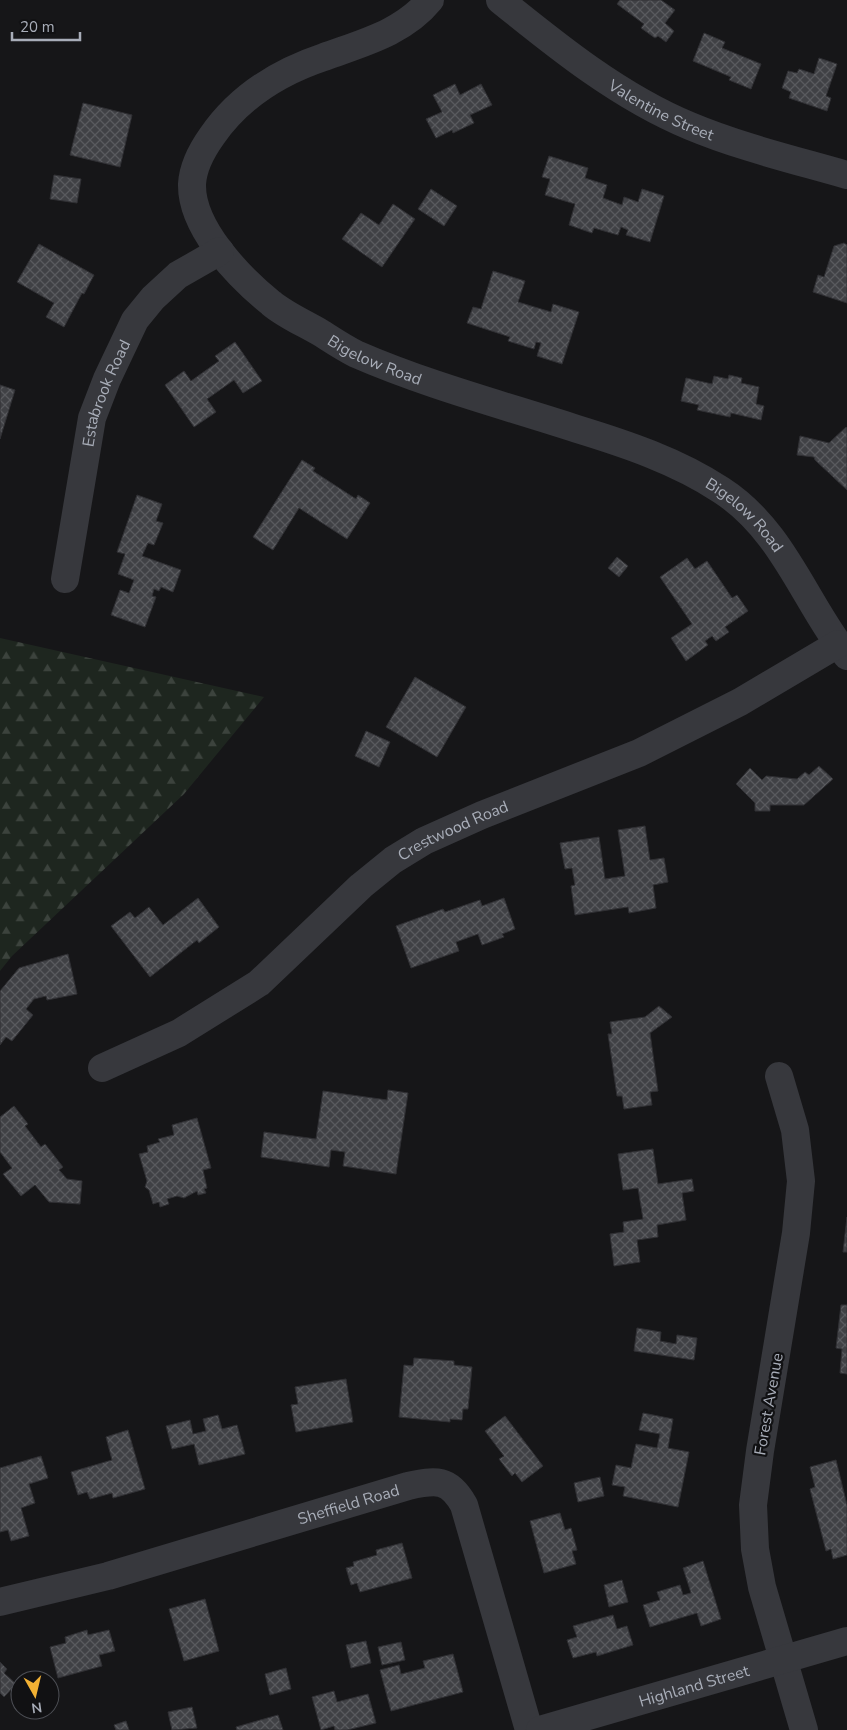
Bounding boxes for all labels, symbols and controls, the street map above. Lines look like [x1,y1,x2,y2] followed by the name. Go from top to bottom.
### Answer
[12,10,80,42] scale bar
[20,17,55,37] text: 20 m
[603,74,717,146] street label: Valentine Street
[323,330,425,391] street label: Bigelow Road
[77,336,136,448] street label: Estabrook Road
[701,473,788,557] street label: Bigelow Road
[394,796,512,867] street label: Crestwood Road
[749,1351,789,1457] street label: Forest Avenue
[295,1479,402,1531] street label: Sheffield Road
[636,1660,752,1713] street label: Highland Street
[10,1670,60,1720] north arrow
[30,1697,43,1718] text: N

